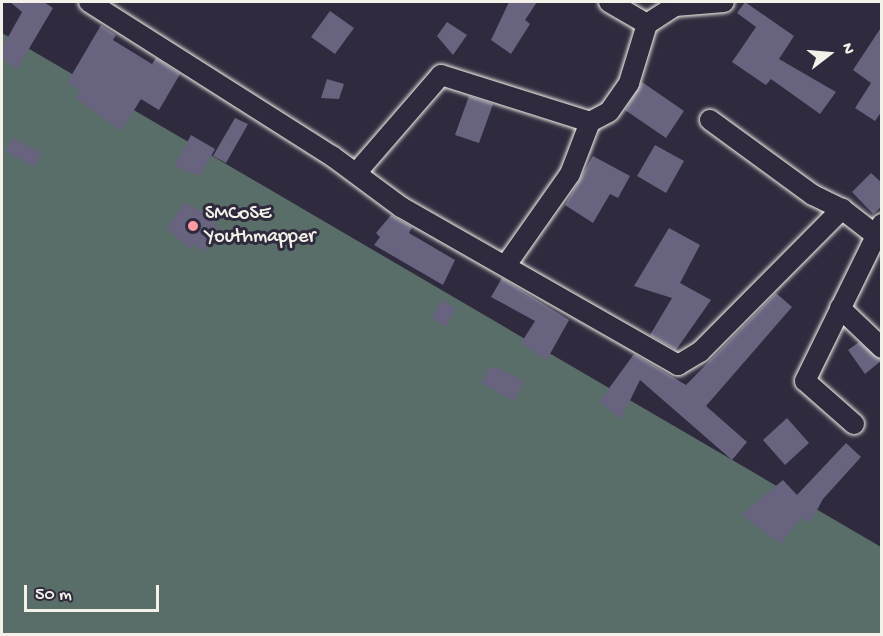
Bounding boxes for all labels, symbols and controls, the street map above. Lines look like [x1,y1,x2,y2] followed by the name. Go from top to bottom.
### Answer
[799,24,859,84] north arrow
[836,41,857,57] text: N
[205,202,315,249] place label: SMCoSE Youthmapper
[186,219,200,233] marker: SMCoSE Youthmapper
[27,573,162,611] scale bar
[35,585,72,606] text: 50 m

